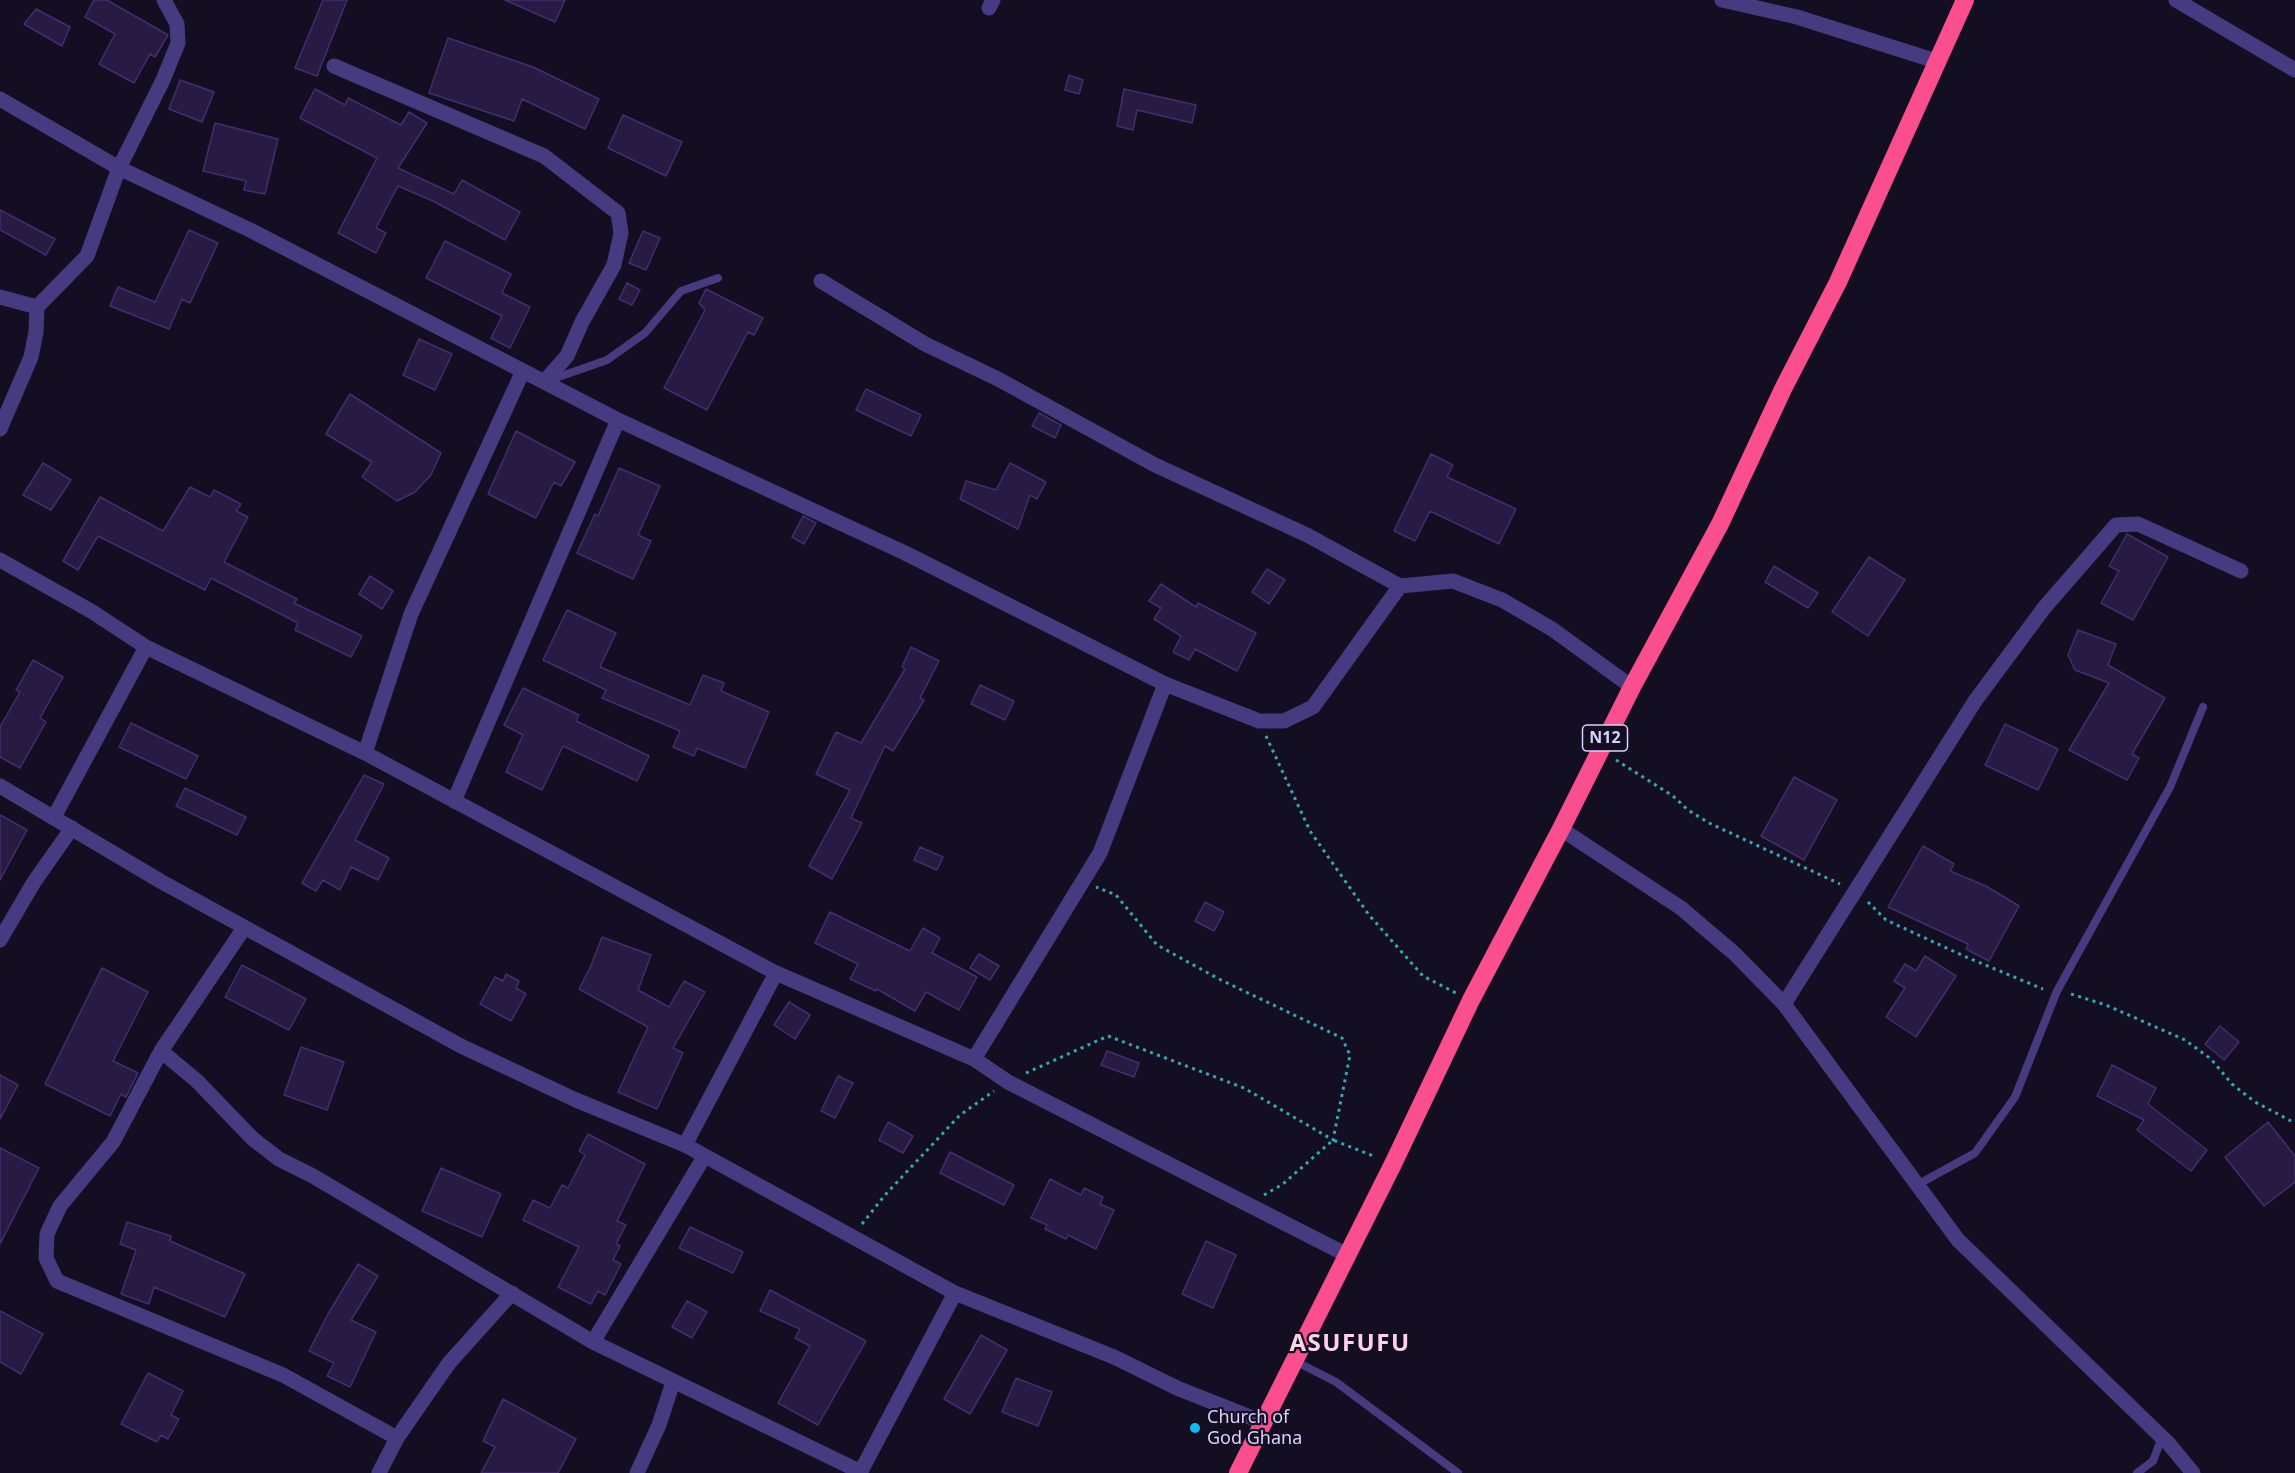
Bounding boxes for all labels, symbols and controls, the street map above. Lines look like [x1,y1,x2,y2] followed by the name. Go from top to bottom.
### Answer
[1582,725,1628,751] road number: N12
[1289,1330,1411,1358] district label: ASUFUFU
[1207,1407,1302,1450] place label: Church of God Ghana
[1188,1421,1202,1435] marker: Church of God Ghana

